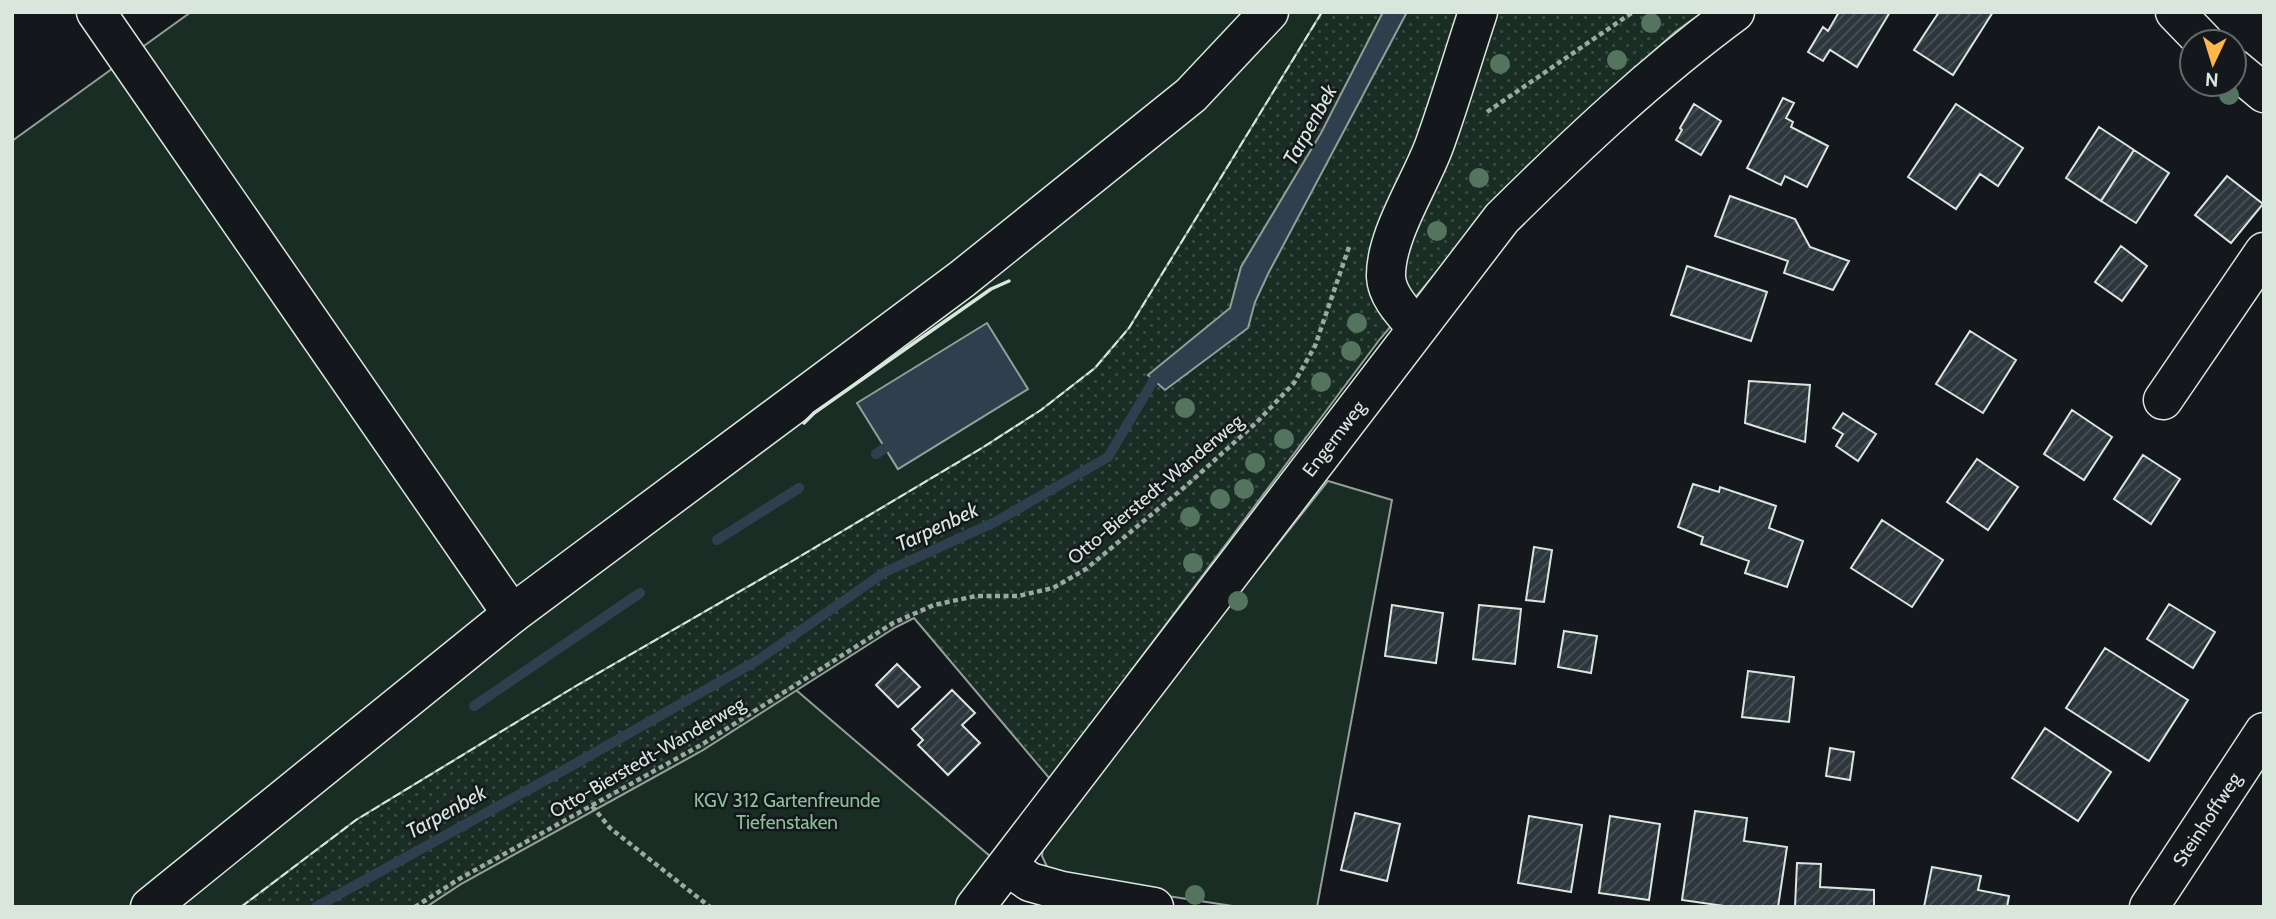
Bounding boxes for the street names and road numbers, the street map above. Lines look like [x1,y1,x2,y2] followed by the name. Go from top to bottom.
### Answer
[1297,396,1371,481] street label: Engernweg
[1063,409,1248,569] street label: Otto-Bierstedt-Wanderweg
[545,692,749,823] street label: Otto-Bierstedt-Wanderweg
[2168,768,2247,871] street label: Steinhoffweg

